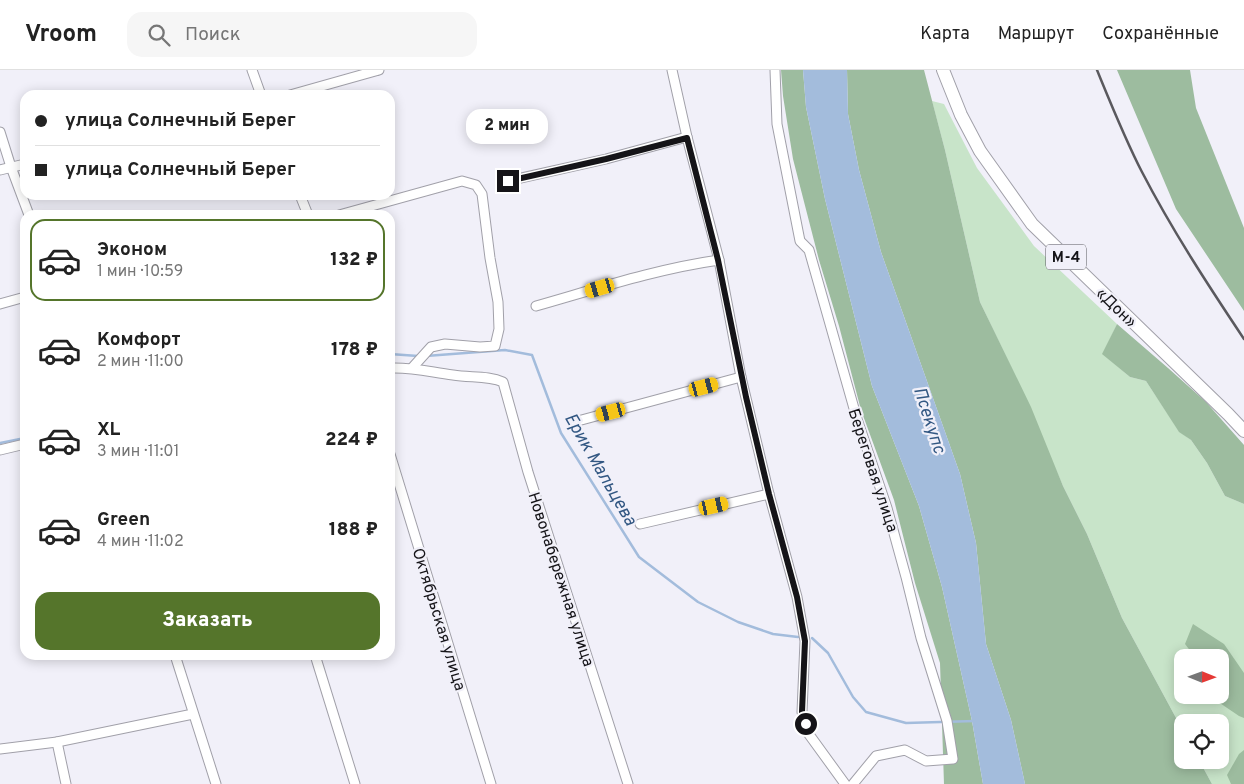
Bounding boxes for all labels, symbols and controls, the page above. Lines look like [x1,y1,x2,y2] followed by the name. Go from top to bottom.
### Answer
[127,12,477,57] search box
[25,20,97,50] text: Vroom
[145,21,173,49] icon: search
[185,23,241,47] text: Поиск
[920,23,970,46] text: Карта
[998,23,1074,46] text: Маршрут
[1102,23,1219,46] text: Сохранённые
[467,108,549,144] callout: 2 мин
[65,109,296,133] text: улица Солнечный Берег
[484,116,530,136] text: 2 мин
[65,158,296,182] text: улица Солнечный Берег
[497,170,519,192] route end
[37,238,82,283] icon: car
[97,238,167,262] text: Эконом
[1046,244,1086,270] road number: М-4
[330,248,378,272] text: 132 ₽
[97,262,183,282] text: 1 мин · 10:59
[583,277,616,299] car
[1091,284,1140,333] street label: «Дон»
[37,328,82,373] icon: car
[97,328,180,352] text: Комфорт
[331,338,378,362] text: 178 ₽
[97,352,184,372] text: 2 мин · 11:00
[687,376,720,398] car
[907,384,950,457] water label: Псекупс
[594,401,627,423] car
[843,406,902,535] street label: Береговая улица
[558,409,642,531] water label: Ерик Мальцева
[37,418,82,463] icon: car
[97,418,120,442] text: XL
[325,428,378,452] text: 224 ₽
[97,442,180,462] text: 3 мин · 11:01
[522,490,598,669] street label: Новонабережная улица
[697,495,730,517] car
[37,508,82,553] icon: car
[97,508,150,532] text: Green
[329,518,378,542] text: 188 ₽
[97,532,184,552] text: 4 мин · 11:02
[407,546,469,693] street label: Октябрьская улица
[35,592,380,650] button: Заказать
[1174,649,1229,704] north arrow
[1174,649,1229,769] map controls
[795,713,817,735] route start
[1174,714,1229,769] button: locate

